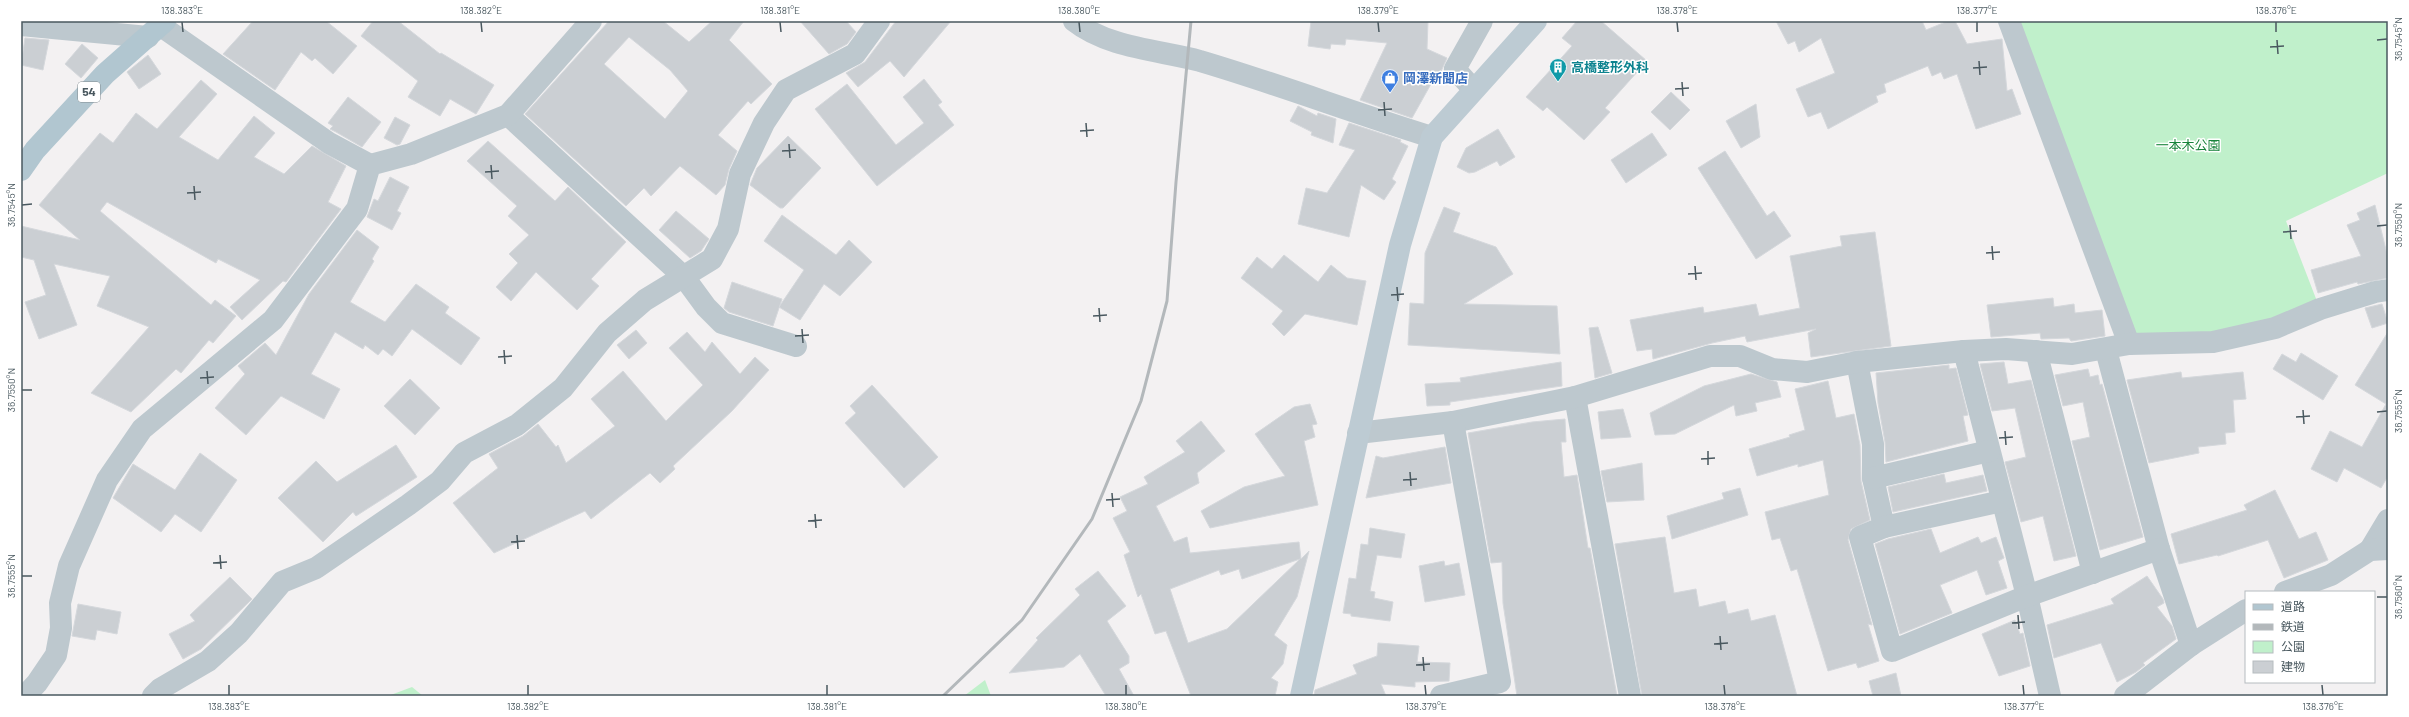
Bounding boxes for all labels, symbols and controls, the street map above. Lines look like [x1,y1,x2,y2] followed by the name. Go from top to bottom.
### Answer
[161,4,203,16] text: 138.383°E
[460,4,502,16] text: 138.382°E
[760,4,800,16] text: 138.381°E
[1058,4,1100,16] text: 138.380°E
[1357,4,1399,16] text: 138.379°E
[1656,4,1698,16] text: 138.378°E
[1956,4,1998,16] text: 138.377°E
[2255,4,2297,16] text: 138.376°E
[2392,17,2404,61] text: 36.7545°N
[1548,57,1568,82] building icon: 高橋整形外科
[1571,59,1649,75] place label: 高橋整形外科
[1380,68,1400,93] shop icon: 岡澤新聞店
[1403,70,1468,86] place label: 岡澤新聞店
[78,82,100,102] road number: 54
[2155,137,2221,153] park label: 一本木公園
[5,183,17,227] text: 36.7545°N
[2392,203,2404,247] text: 36.7550°N
[5,368,17,412] text: 36.7550°N
[2392,389,2404,433] text: 36.7555°N
[5,554,17,598] text: 36.7555°N
[2392,575,2404,619] text: 36.7560°N
[2245,591,2375,683] legend
[2281,599,2305,613] text: 道路
[2281,619,2305,633] text: 鉄道
[2281,639,2305,653] text: 公園
[2281,659,2305,673] text: 建物
[208,700,250,712] text: 138.383°E
[507,700,549,712] text: 138.382°E
[807,700,847,712] text: 138.381°E
[1105,700,1147,712] text: 138.380°E
[1405,700,1447,712] text: 138.379°E
[1704,700,1746,712] text: 138.378°E
[2003,700,2045,712] text: 138.377°E
[2302,700,2344,712] text: 138.376°E

